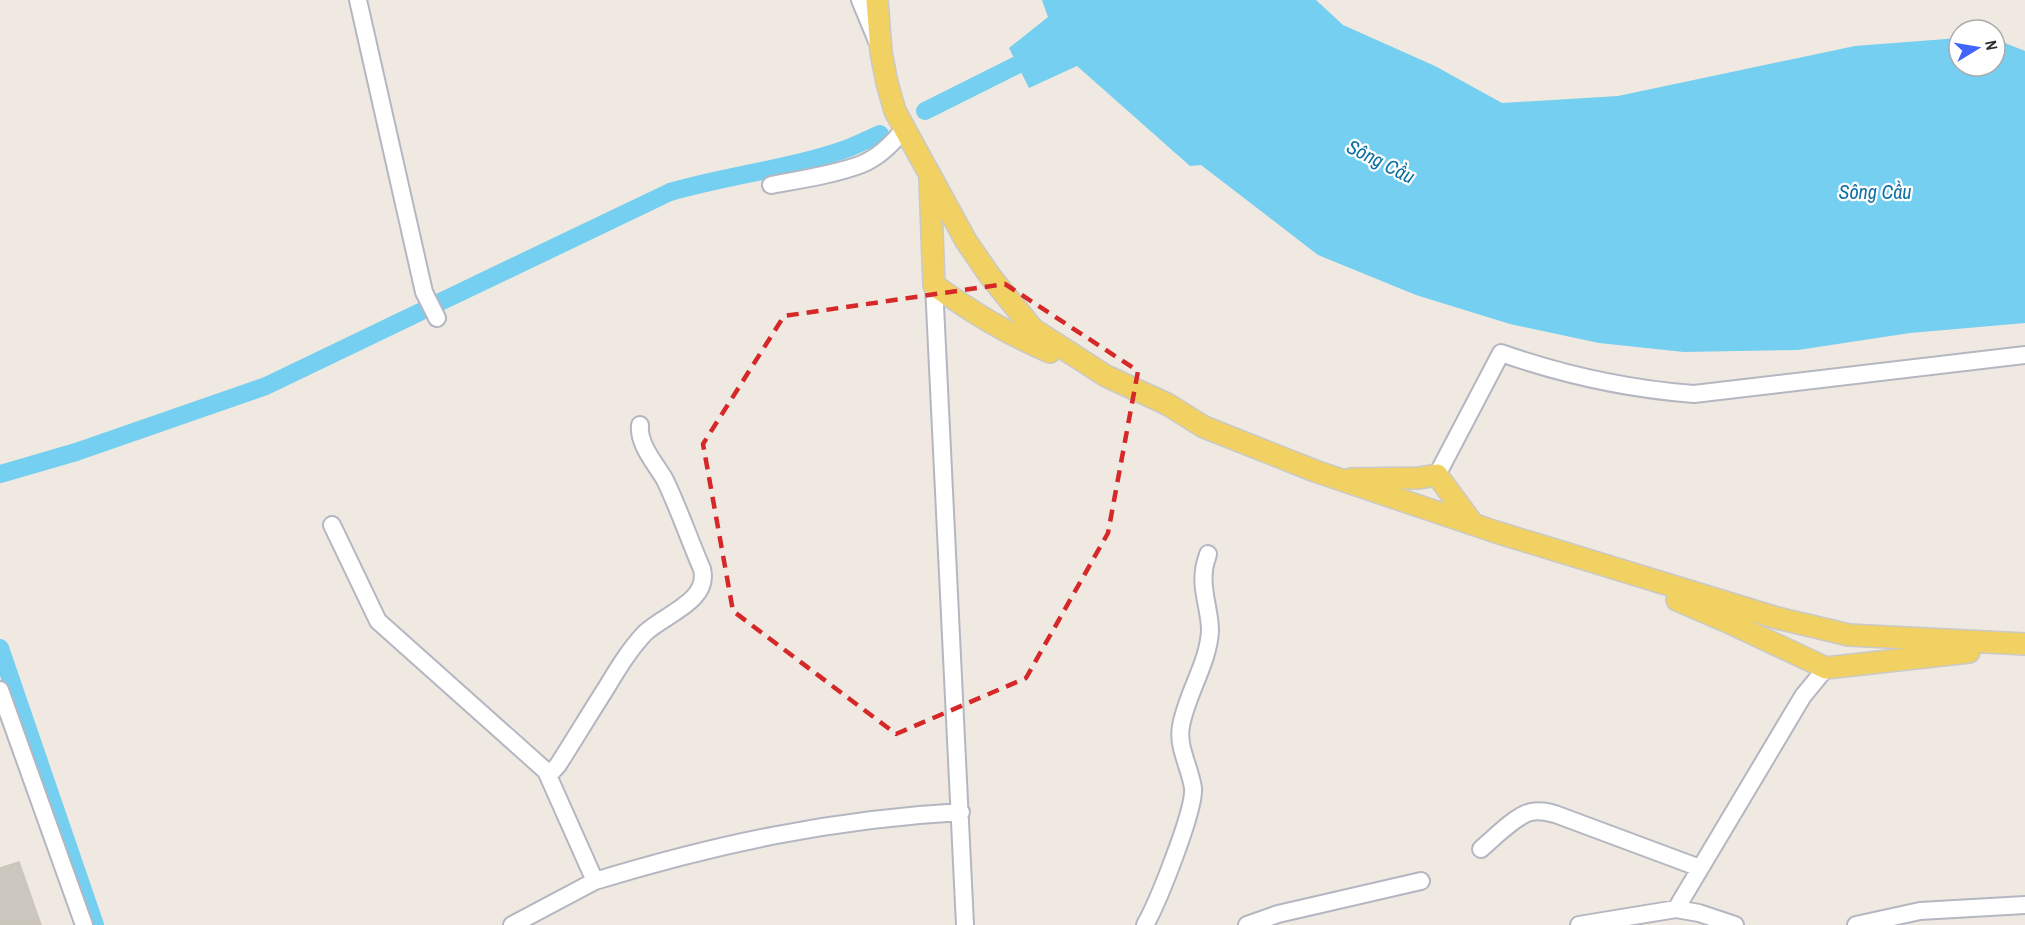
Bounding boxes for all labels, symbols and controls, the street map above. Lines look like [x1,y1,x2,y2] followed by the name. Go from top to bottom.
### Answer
[1947,18,2007,78] north arrow
[1980,38,2003,52] text: N
[1342,132,1420,190] water label: Sông Cầu
[1839,178,1911,205] water label: Sông Cầu

